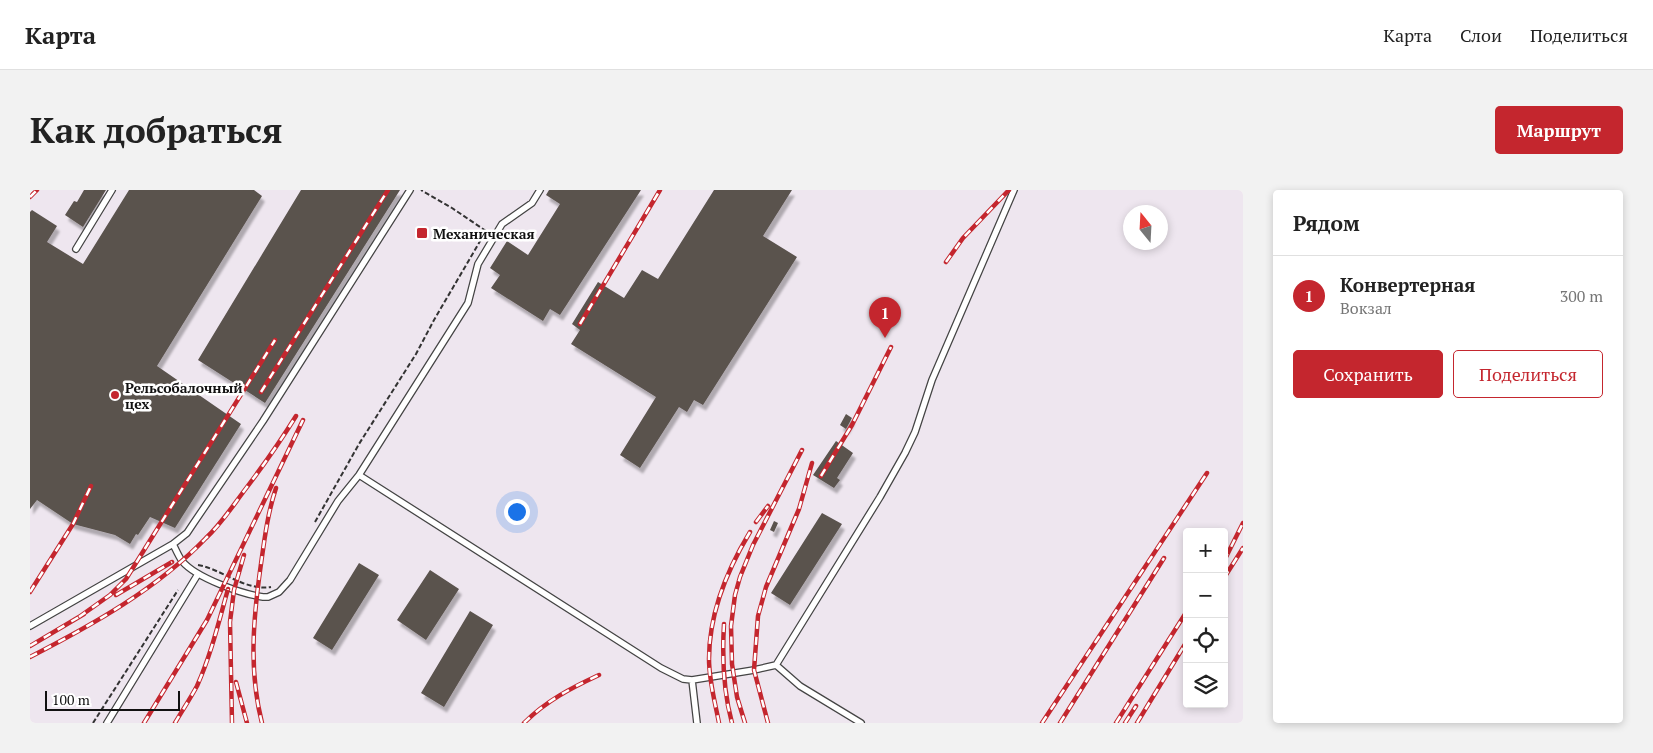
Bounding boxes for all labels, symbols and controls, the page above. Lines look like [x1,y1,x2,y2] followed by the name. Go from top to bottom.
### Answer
[25,19,96,51] text: Карта
[1383,23,1432,47] text: Карта
[1460,23,1502,47] text: Слои
[1530,23,1628,47] text: Поделиться
[1495,106,1623,154] button: Маршрут
[30,107,283,153] text: Как добраться
[1123,205,1168,250] north arrow
[1293,209,1360,237] text: Рядом
[433,224,535,243] place label: Механическая
[415,226,429,240] marker: Механическая
[1340,272,1475,297] text: Конвертерная
[1304,285,1314,307] text: 1
[1560,285,1603,307] text: 300 m
[869,297,901,338] pin: 1
[1340,297,1392,319] text: Вокзал
[1293,350,1443,398] button: Сохранить
[1453,350,1603,398] button: Поделиться
[125,378,243,413] place label: Рельсобалочный цех
[109,389,121,401] marker: Рельсобалочный цех
[504,499,530,525] your location
[1183,528,1228,708] map controls
[1183,528,1228,573] button: +
[1183,573,1228,618] button: −
[1183,618,1228,663] button: locate
[1183,663,1228,708] button: layers
[45,688,180,711] scale bar
[52,690,90,709] text: 100 m

